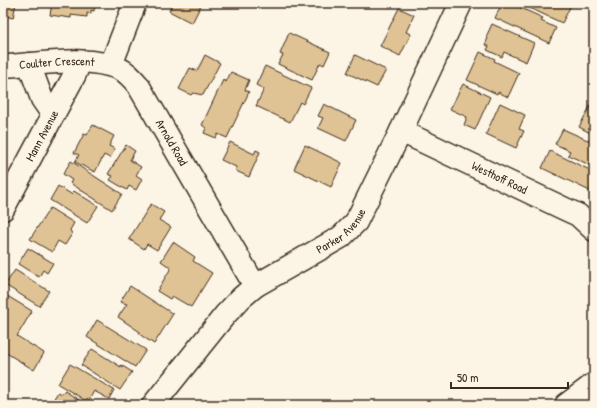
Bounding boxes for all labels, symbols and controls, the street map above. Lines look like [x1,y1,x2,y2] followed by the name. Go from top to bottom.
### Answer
[18,52,96,73] street label: Coulter Crescent
[21,107,62,164] street label: Mann Avenue
[152,116,192,169] street label: Arnold Road
[469,157,531,198] street label: Westhoff Road
[313,205,370,258] street label: Parker Avenue
[451,364,568,390] scale bar
[457,369,478,386] text: 50 m

